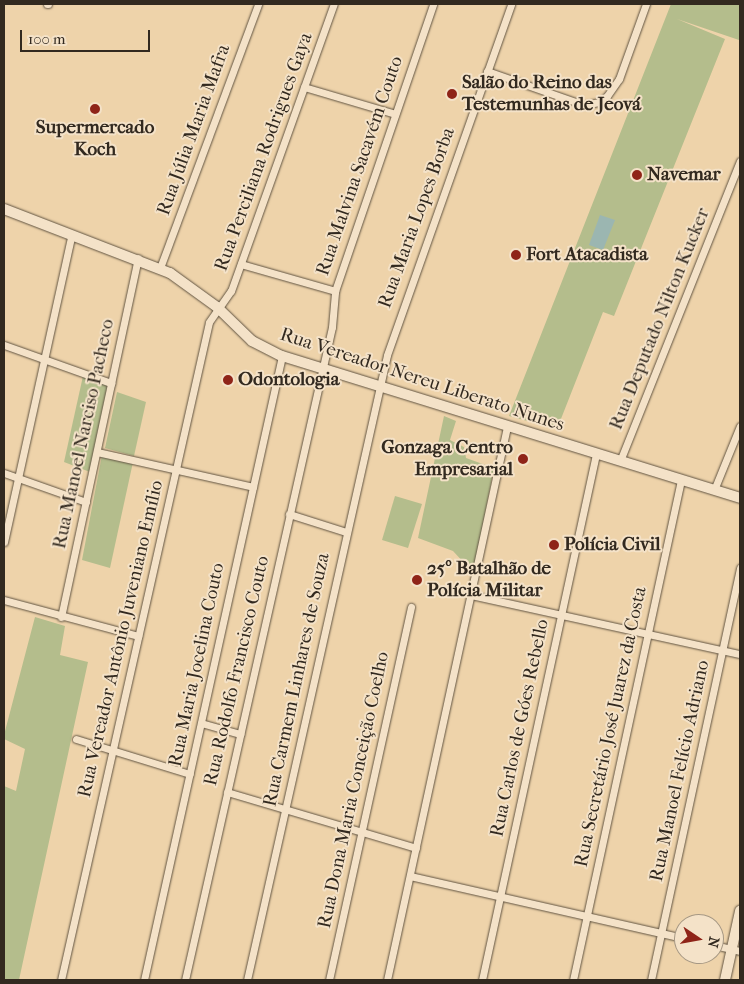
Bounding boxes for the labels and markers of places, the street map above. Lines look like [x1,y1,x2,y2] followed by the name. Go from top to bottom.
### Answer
[462,72,641,116] place label: Salão do Reino das Testemunhas de Jeová
[446,88,458,100] marker: Salão do Reino das Testemunhas de Jeová
[89,103,101,115] marker: Supermercado Koch
[36,117,154,161] place label: Supermercado Koch
[647,164,721,186] place label: Navemar
[631,169,643,181] marker: Navemar
[526,244,648,266] place label: Fort Atacadista
[510,249,522,261] marker: Fort Atacadista
[238,369,339,391] place label: Odontologia
[222,374,234,386] marker: Odontologia
[381,437,513,481] place label: Gonzaga Centro Empresarial
[517,453,529,465] marker: Gonzaga Centro Empresarial
[564,534,660,556] place label: Polícia Civil
[548,539,560,551] marker: Polícia Civil
[427,558,551,602] place label: 25º Batalhão de Polícia Militar
[411,574,423,586] marker: 25º Batalhão de Polícia Militar

